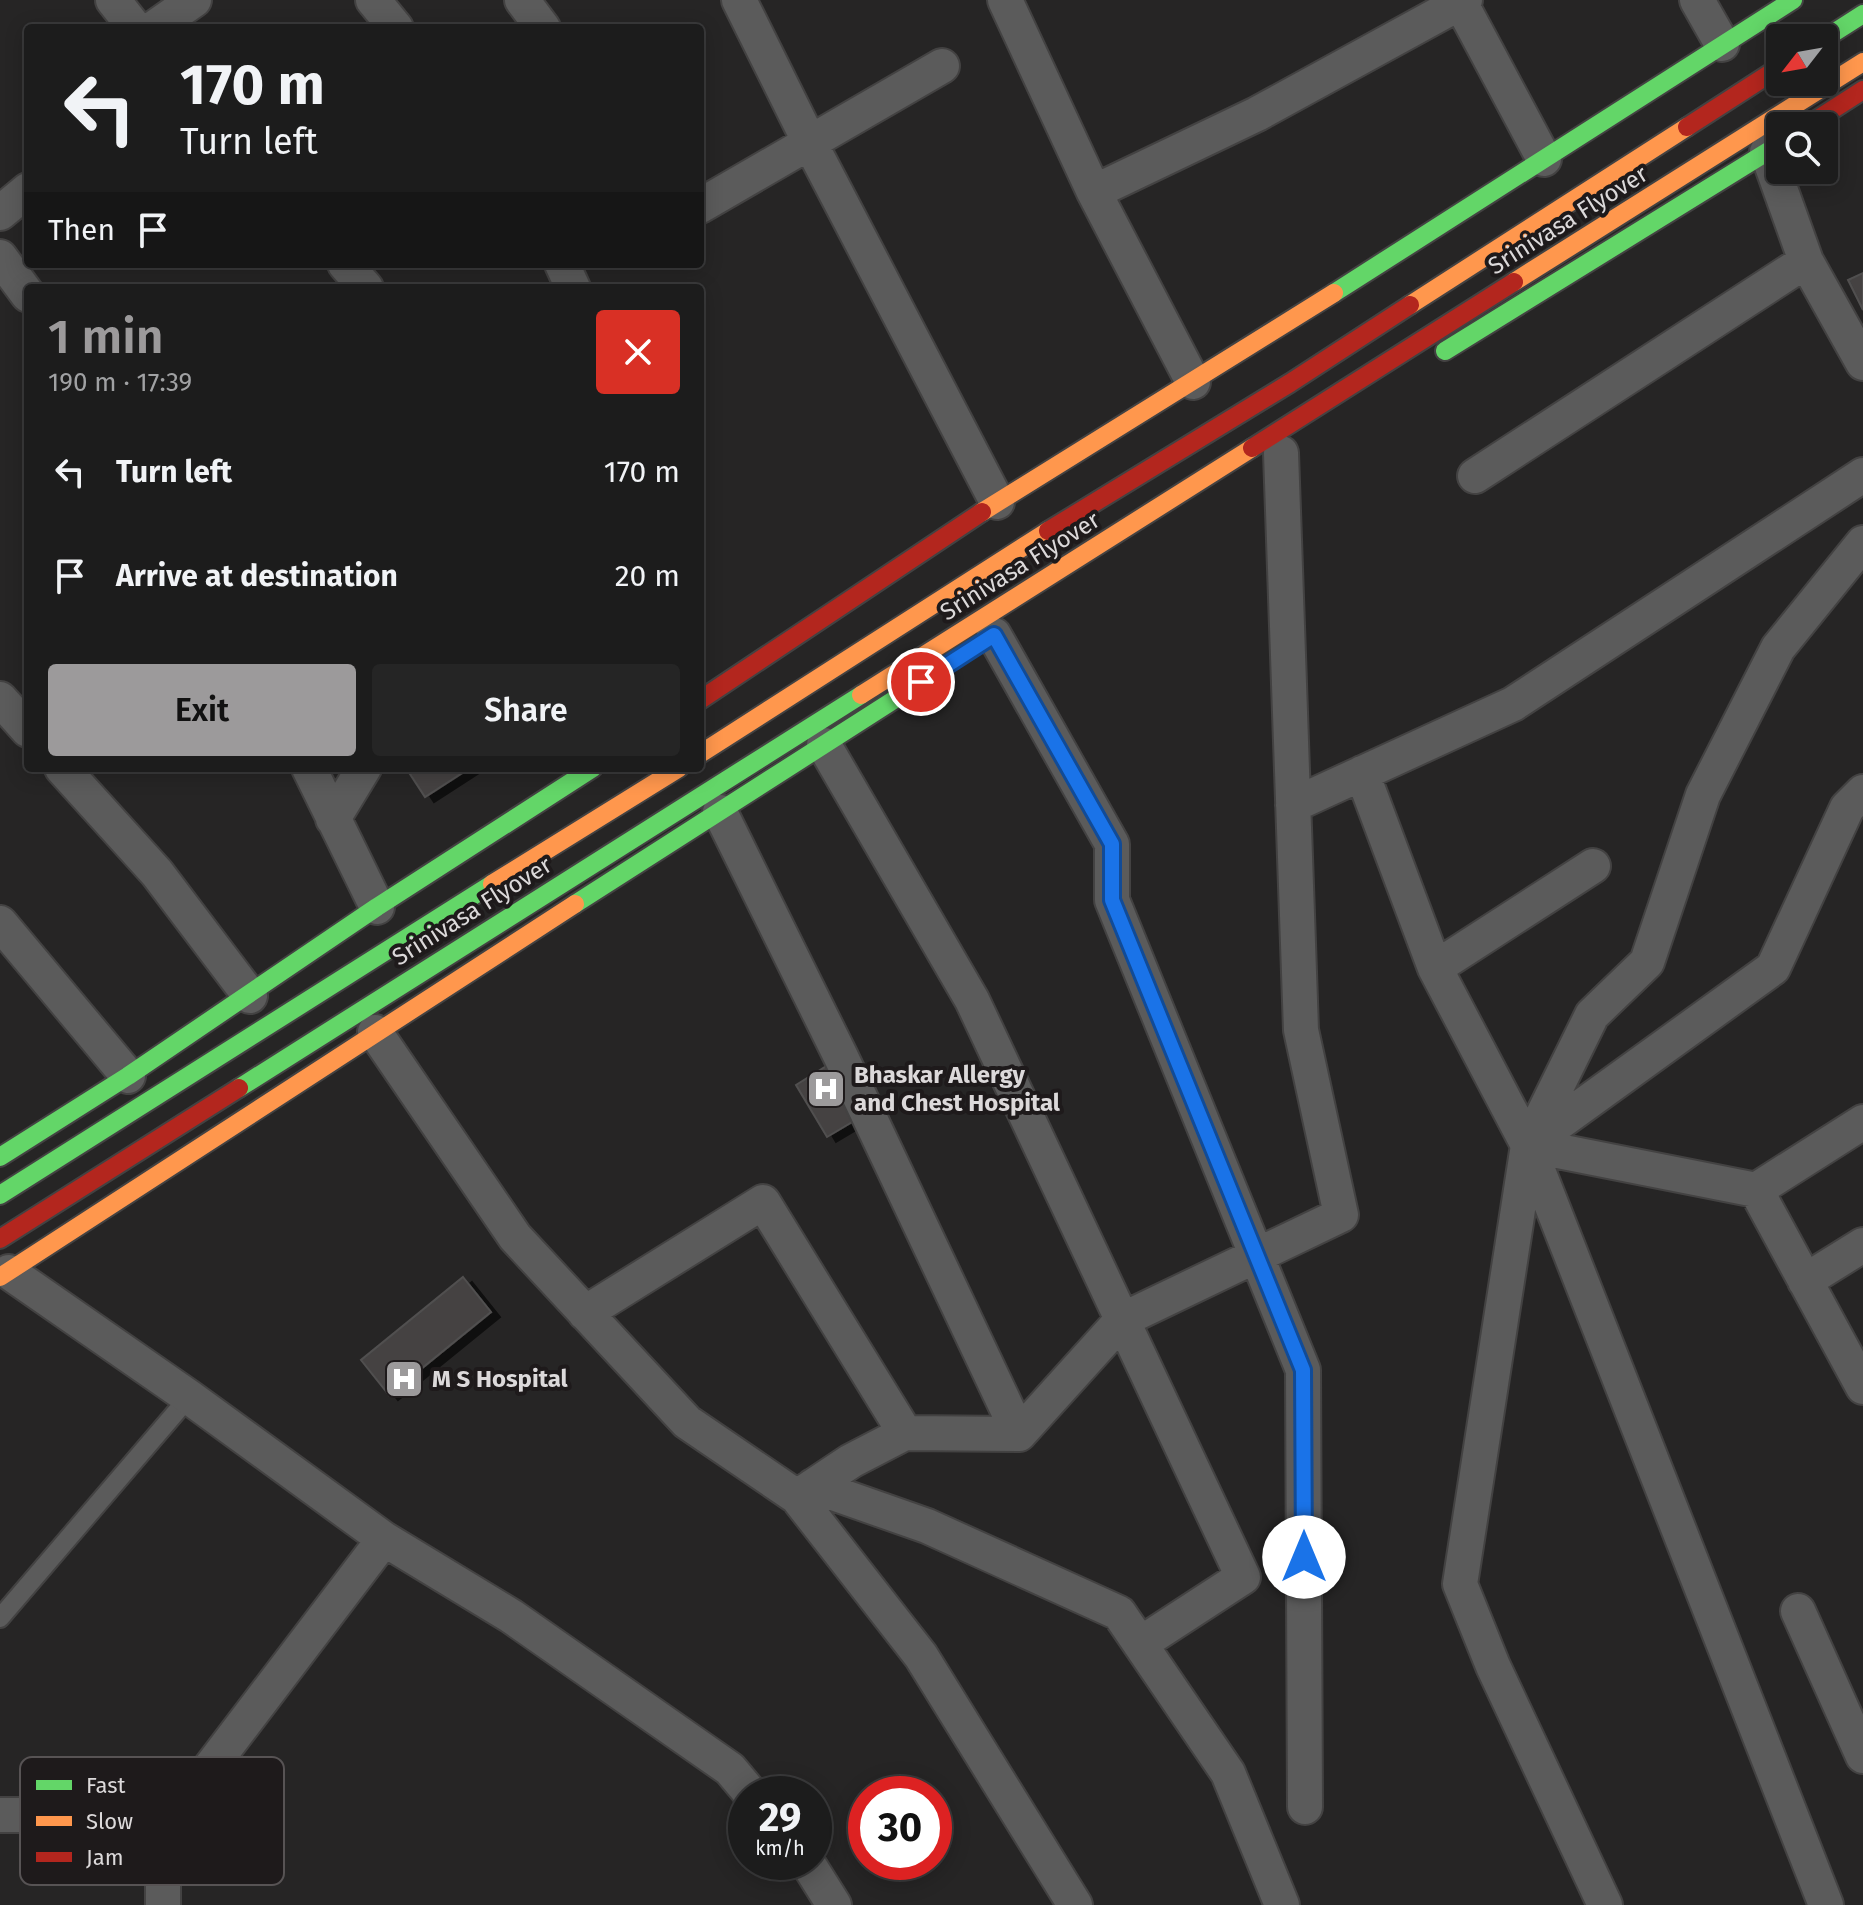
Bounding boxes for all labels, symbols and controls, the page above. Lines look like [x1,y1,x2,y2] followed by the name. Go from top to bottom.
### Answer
[1766,24,1838,96] north arrow
[1766,24,1838,184] map controls
[180,52,325,119] text: 170 m
[48,56,152,160] icon: left
[1766,112,1838,184] button: search
[180,120,318,164] text: Turn left
[1483,159,1653,280] street label: Srinivasa Flyover
[131,208,175,252] icon: arrive
[48,212,115,248] text: Then
[48,308,164,366] text: 1 min
[596,310,680,394] button: close
[48,367,192,398] text: 190 m · 17:39
[48,450,92,494] icon: left
[116,454,232,490] text: Turn left
[604,454,680,490] text: 170 m
[935,505,1105,626] street label: Srinivasa Flyover
[48,554,92,598] icon: arrive
[116,558,398,594] text: Arrive at destination
[615,558,680,594] text: 20 m
[887,648,955,716] pin
[899,660,943,704] icon: arrive
[48,664,356,756] button: Exit
[372,664,680,756] button: Share
[387,850,557,971] street label: Srinivasa Flyover
[854,1061,1061,1117] place label: Bhaskar Allergy and Chest Hospital
[805,1068,847,1110] hospital icon: Bhaskar Allergy and Chest Hospital
[383,1358,425,1400] hospital icon: M S Hospital
[432,1365,569,1393] place label: M S Hospital
[1262,1515,1346,1599] position arrow
[20,1757,284,1885] legend
[86,1772,126,1799] text: Fast
[848,1776,952,1880] speed limit sign: 30
[759,1794,801,1842] text: 29
[86,1808,133,1835] text: Slow
[755,1836,805,1860] text: km/h
[86,1844,124,1871] text: Jam

